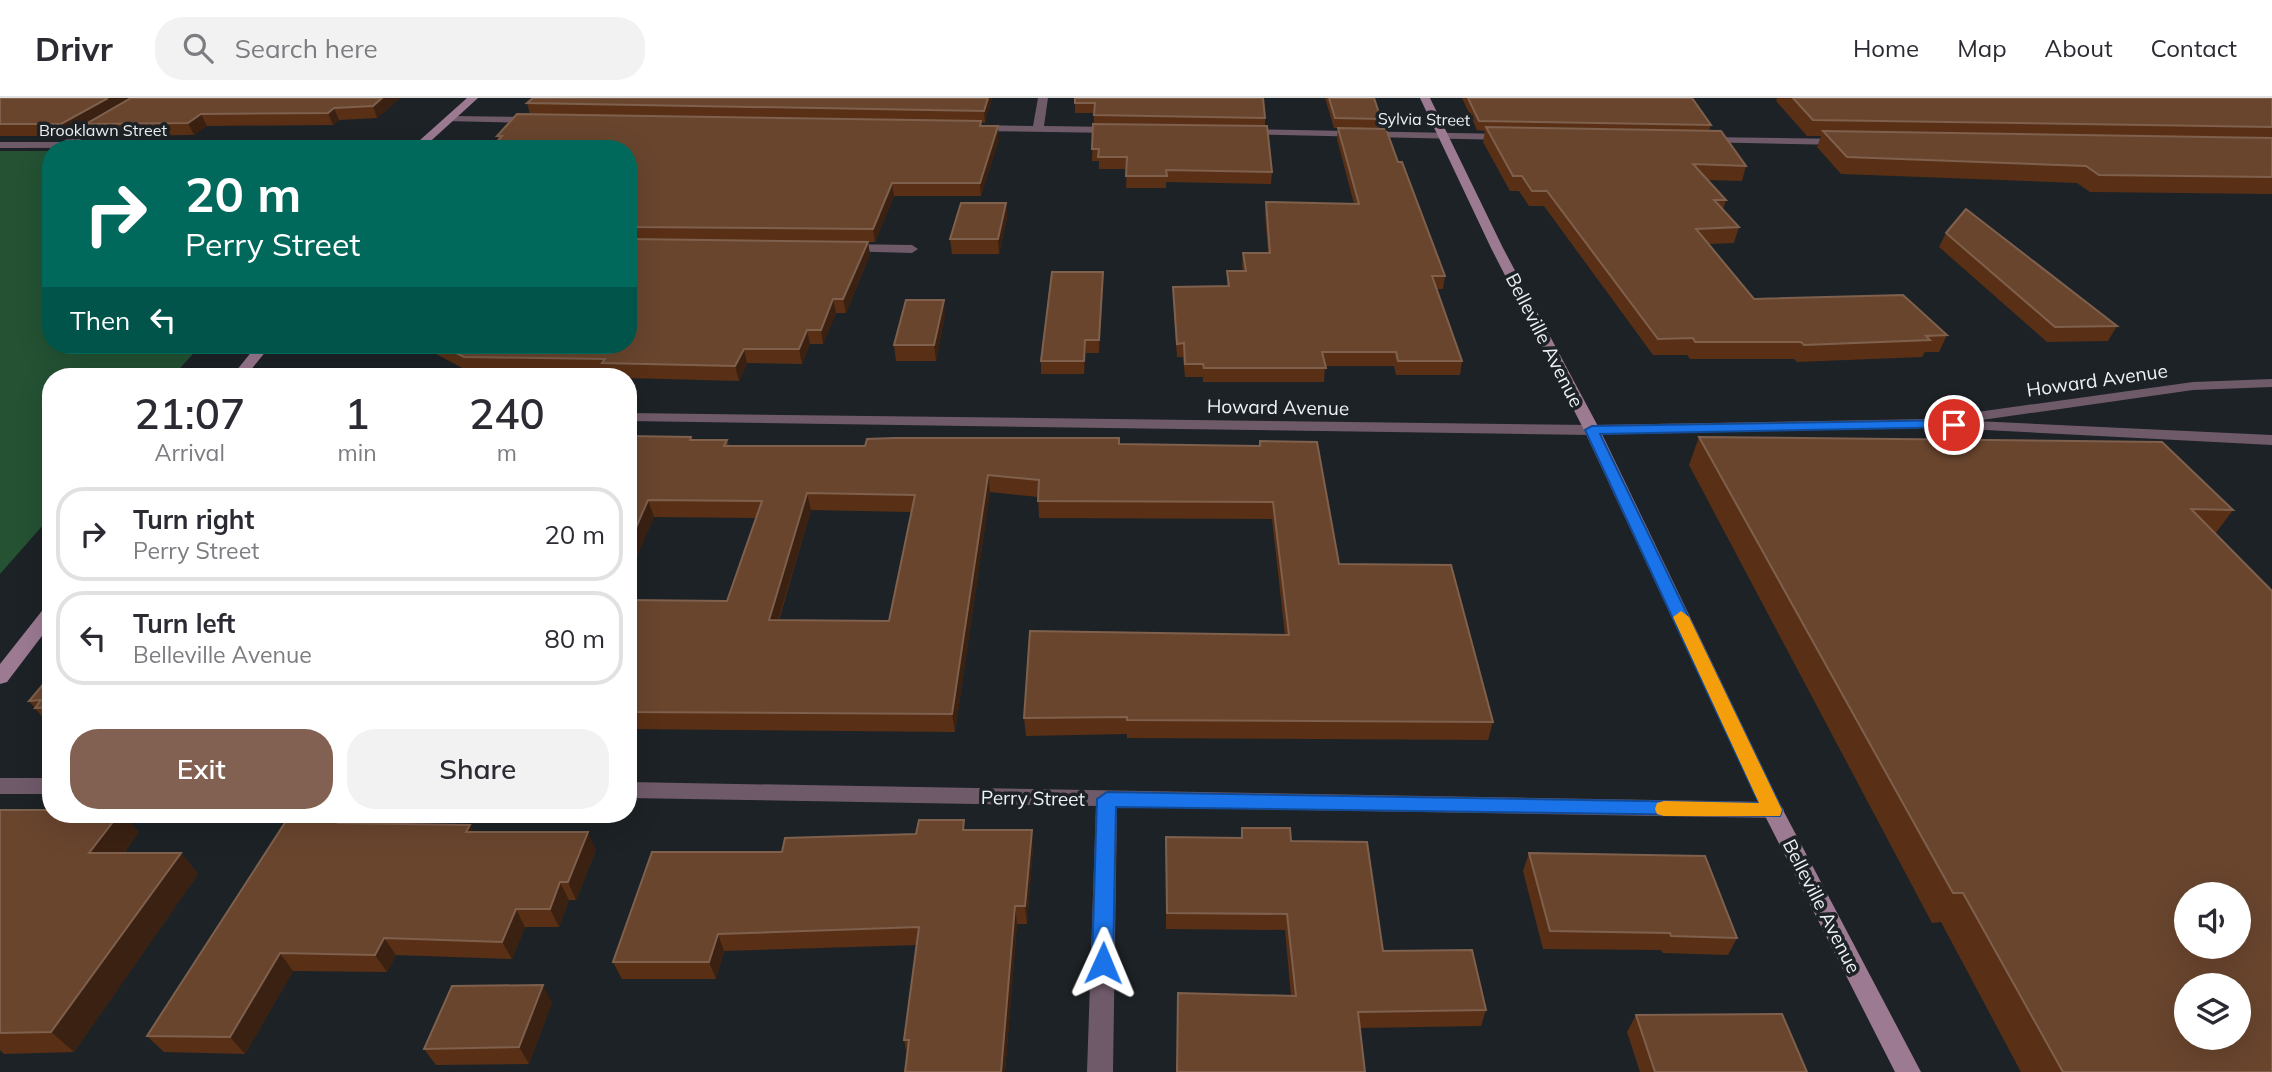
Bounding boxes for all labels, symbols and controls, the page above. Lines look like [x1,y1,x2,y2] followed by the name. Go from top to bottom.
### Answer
[155,17,645,80] search box
[35,28,113,69] text: Drivr
[179,29,217,67] icon: search
[235,32,378,65] text: Search here
[1853,33,1919,63] text: Home
[1957,33,2007,63] text: Map
[2045,33,2113,63] text: About
[2151,33,2237,63] text: Contact
[1378,108,1471,130] street label: Sylvia Street
[39,120,167,140] street label: Brooklawn Street
[185,163,301,224] text: 20 m
[70,168,161,259] icon: right
[185,224,361,264] text: Perry Street
[1501,269,1589,411] street label: Belleville Avenue
[144,301,182,339] icon: left
[70,304,130,337] text: Then
[2025,358,2169,402] street label: Howard Avenue
[134,387,245,440] text: 21:07
[344,387,370,440] text: 1
[469,387,545,440] text: 240
[1207,394,1349,420] street label: Howard Avenue
[1924,395,1984,455] pin
[1935,406,1973,444] icon: arrive
[155,438,225,467] text: Arrival
[337,438,377,467] text: min
[497,438,517,467] text: m
[133,503,254,536] text: Turn right
[74,515,112,553] icon: right
[544,518,605,551] text: 20 m
[133,536,259,565] text: Perry Street
[133,607,235,640] text: Turn left
[74,619,112,657] icon: left
[544,622,605,655] text: 80 m
[133,640,312,669] text: Belleville Avenue
[70,729,333,809] button: Exit
[347,729,609,809] button: Share
[981,785,1086,811] street label: Perry Street
[1778,835,1866,977] street label: Belleville Avenue
[2174,882,2251,1050] map controls
[2174,882,2251,959] button: sound
[1066,926,1140,1000] position arrow
[2174,973,2251,1050] button: layers

